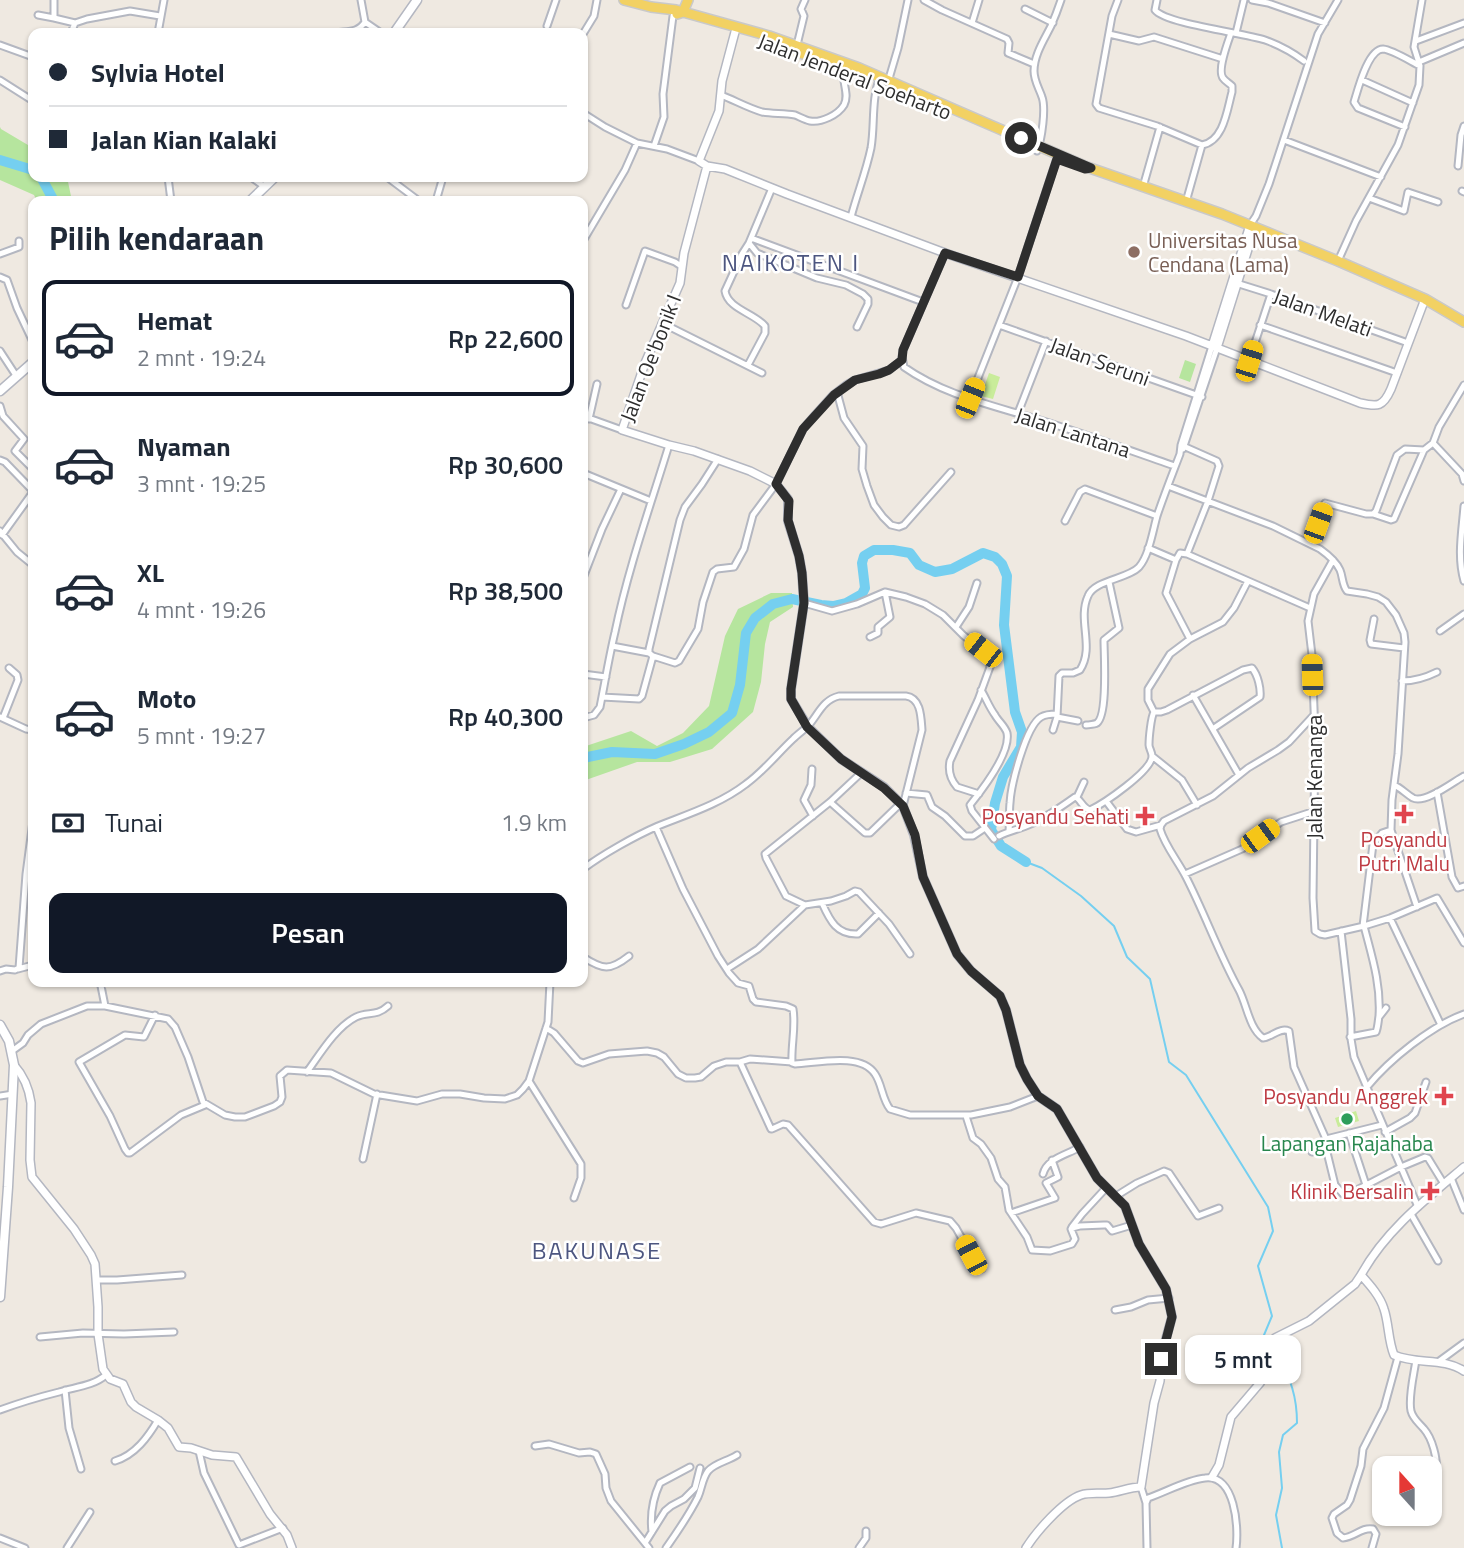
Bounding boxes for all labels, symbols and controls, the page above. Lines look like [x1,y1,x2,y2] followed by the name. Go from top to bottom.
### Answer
[753,24,957,128] street label: Jalan Jenderal Soeharto
[91,53,225,92] text: Sylvia Hotel
[91,120,277,159] text: Jalan Kian Kalaki
[1005,122,1037,154] route start
[49,214,264,262] text: Pilih kendaraan
[1148,224,1298,280] place label: Universitas Nusa Cendana (Lama)
[722,244,860,280] district label: NAIKOTEN I
[1126,244,1142,260] marker: Universitas Nusa Cendana (Lama)
[1269,279,1377,345] street label: Jalan Melati
[611,290,689,426] street label: Jalan Oe'bonik I
[137,301,212,340] text: Hemat
[53,307,116,370] icon: car
[448,319,563,358] text: Rp 22,600
[1046,328,1154,394] street label: Jalan Seruni
[1233,338,1266,384] car
[137,340,266,375] text: 2 mnt · 19:24
[953,375,988,421] car
[1011,398,1135,466] street label: Jalan Lantana
[137,427,231,466] text: Nyaman
[53,433,116,496] icon: car
[448,445,563,484] text: Rp 30,600
[137,466,266,501] text: 3 mnt · 19:25
[1301,500,1336,546] car
[137,553,164,592] text: XL
[53,559,116,622] icon: car
[448,571,563,610] text: Rp 38,500
[137,592,266,627] text: 4 mnt · 19:26
[960,629,1007,671] car
[1301,654,1324,696] car
[137,679,196,718] text: Moto
[53,685,116,748] icon: car
[448,697,563,736] text: Rp 40,300
[1298,714,1330,839] street label: Jalan Kenanga
[137,718,266,753] text: 5 mnt · 19:27
[982,800,1129,832] place label: Posyandu Sehati
[105,803,163,842] text: Tunai
[49,804,87,842] icon: cash
[1394,804,1414,824] marker: Posyandu Putri Malu
[501,805,567,840] text: 1.9 km
[1135,806,1155,826] marker: Posyandu Sehati
[1237,815,1284,857] car
[1358,823,1450,879] place label: Posyandu Putri Malu
[49,893,567,973] button: Pesan
[1263,1080,1428,1112] place label: Posyandu Anggrek
[1434,1086,1454,1106] marker: Posyandu Anggrek
[1339,1111,1355,1127] marker: Lapangan Rajahaba
[1261,1127,1434,1159] place label: Lapangan Rajahaba
[1290,1175,1414,1207] place label: Klinik Bersalin
[1420,1181,1440,1201] marker: Klinik Bersalin
[532,1232,662,1268] district label: BAKUNASE
[952,1232,991,1278] car
[1186,1334,1301,1384] callout: 5 mnt
[1214,1342,1272,1377] text: 5 mnt
[1145,1343,1177,1375] route end
[1372,1456,1442,1526] north arrow
[1372,1456,1442,1526] map controls

